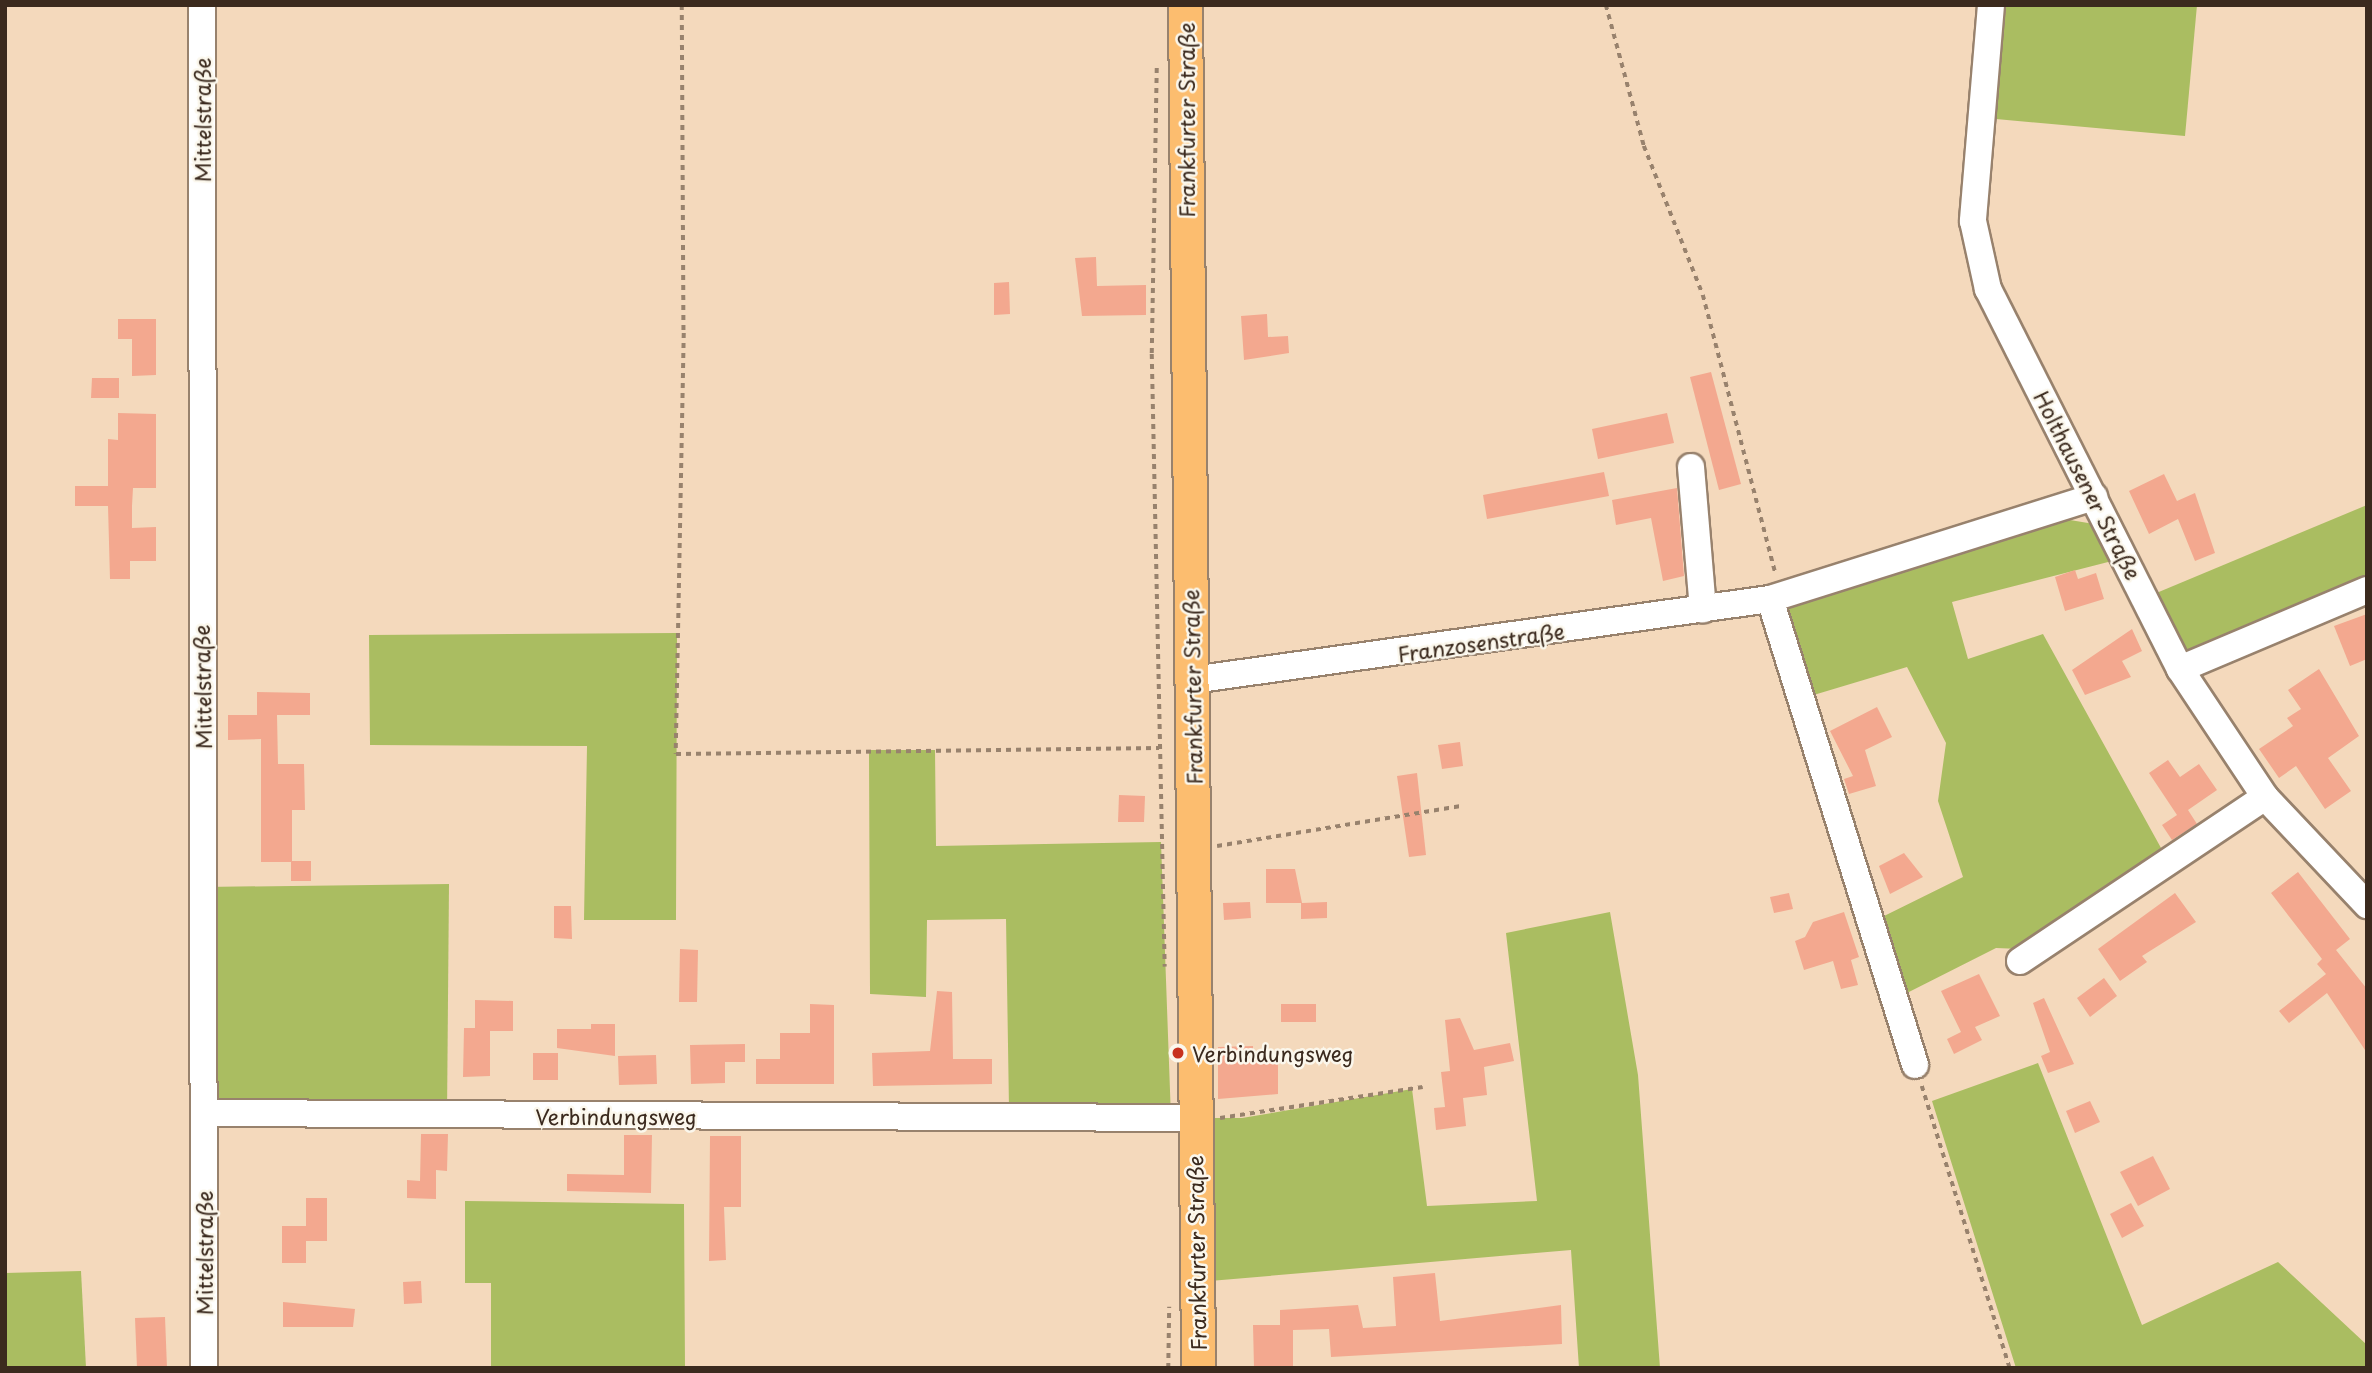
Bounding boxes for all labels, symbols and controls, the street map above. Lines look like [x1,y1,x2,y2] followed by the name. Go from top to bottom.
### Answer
[1173,22,1199,218] street label: Frankfurter Straße
[189,58,215,182] street label: Mittelstraße
[2029,386,2147,584] street label: Holthausener Straße
[1178,589,1206,785] street label: Frankfurter Straße
[1396,618,1566,666] street label: Franzosenstraße
[188,625,216,749] street label: Mittelstraße
[1192,1040,1354,1066] place label: Verbindungsweg
[1170,1045,1186,1061] marker: Verbindungsweg
[535,1103,697,1129] street label: Verbindungsweg
[1182,1155,1210,1351] street label: Frankfurter Straße
[191,1191,217,1315] street label: Mittelstraße

